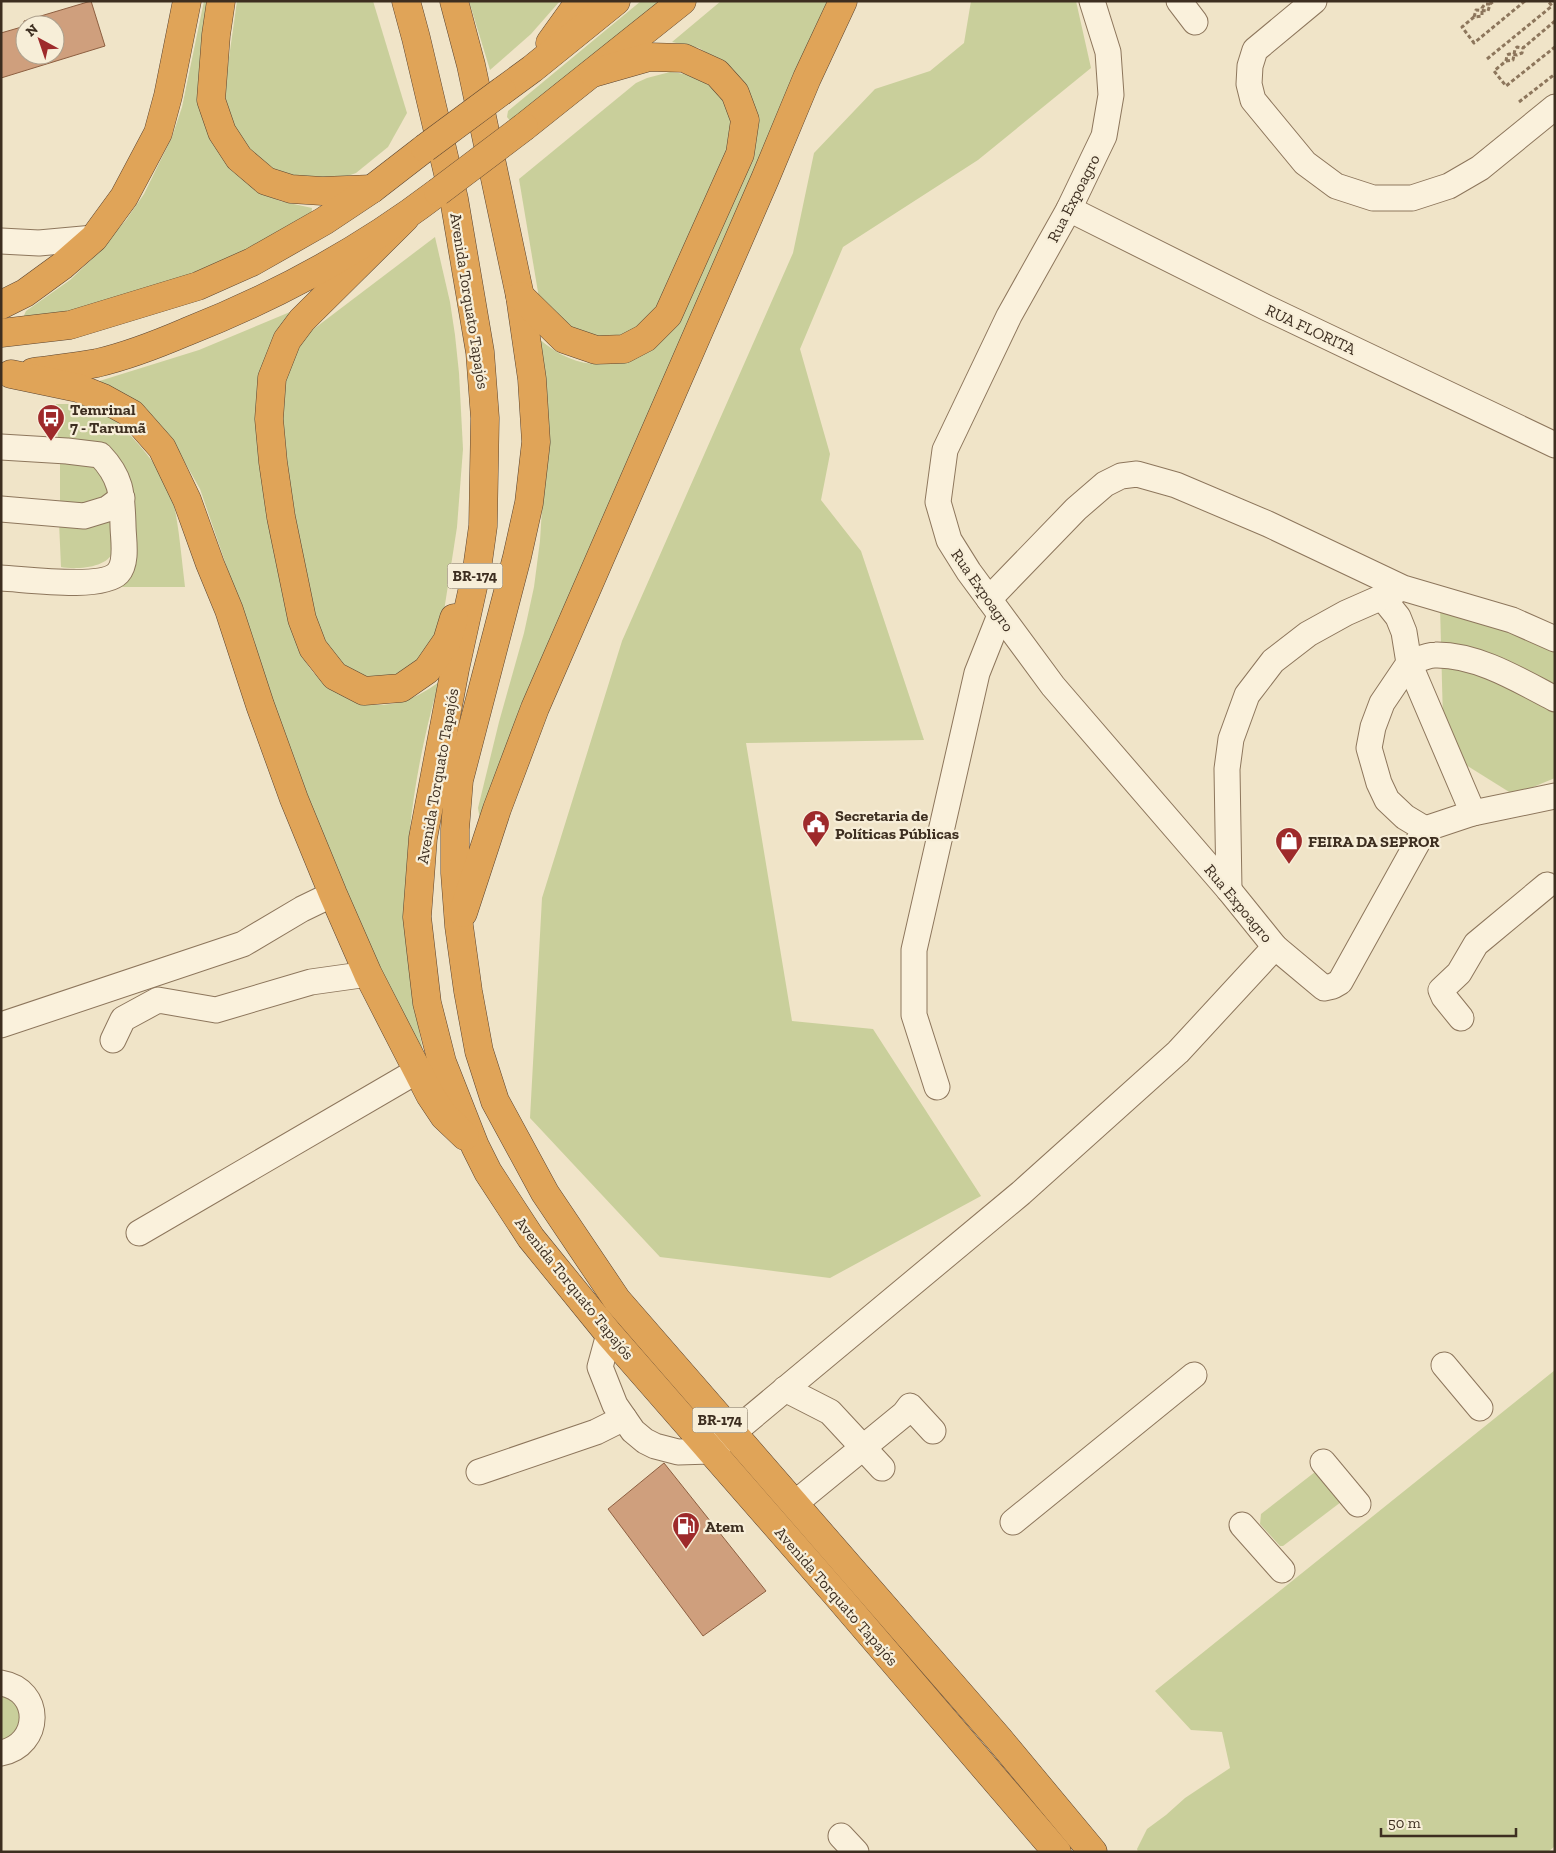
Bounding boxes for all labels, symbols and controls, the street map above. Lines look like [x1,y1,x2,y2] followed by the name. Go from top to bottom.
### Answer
[15,15,65,65] north arrow
[22,20,42,40] text: N
[1043,151,1104,245] street label: Rua Expoagro
[446,212,493,390] street label: Avenida Torquato Tapajós
[1263,300,1360,359] street label: RUA FLORITA
[70,400,146,437] place label: Temrinal 7 - Tarumã
[36,403,66,442] bus stop icon: Temrinal 7 - Tarumã
[947,545,1018,635] street label: Rua Expoagro
[448,564,502,588] road number: BR-174
[413,687,462,865] street label: Avenida Torquato Tapajós
[835,806,959,843] place label: Secretaria de Políticas Públicas
[801,809,831,848] public building icon: Secretaria de Políticas Públicas
[1274,826,1304,865] shop icon: FEIRA DA SEPROR
[1308,832,1440,851] place label: FEIRA DA SEPROR
[1200,860,1277,946] street label: Rua Expoagro
[511,1213,638,1363] street label: Avenida Torquato Tapajós
[692,1408,748,1432] road number: BR-174
[671,1511,701,1550] fuel station icon: Atem
[705,1517,744,1536] place label: Atem
[771,1523,902,1670] street label: Avenida Torquato Tapajós
[1381,1806,1516,1838] scale bar
[1388,1814,1421,1832] text: 50 m

